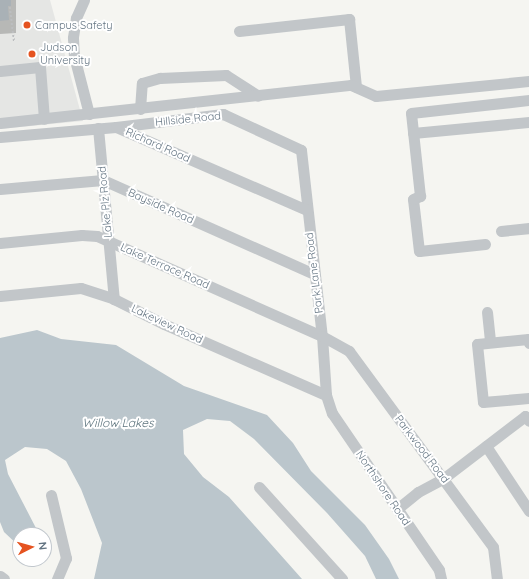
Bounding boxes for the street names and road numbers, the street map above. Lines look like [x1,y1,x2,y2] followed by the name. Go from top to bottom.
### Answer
[154,109,222,129] street label: Hillside Road
[124,125,192,165] street label: Richard Road
[95,166,115,238] street label: Lake Plz Road
[126,186,196,226] street label: Bayside Road
[302,232,326,314] street label: Park Lane Road
[118,240,212,292] street label: Lake Terrace Road
[129,302,205,346] street label: Lakeview Road
[392,412,452,486] street label: Parkwood Road
[353,448,413,528] street label: Northshore Road

